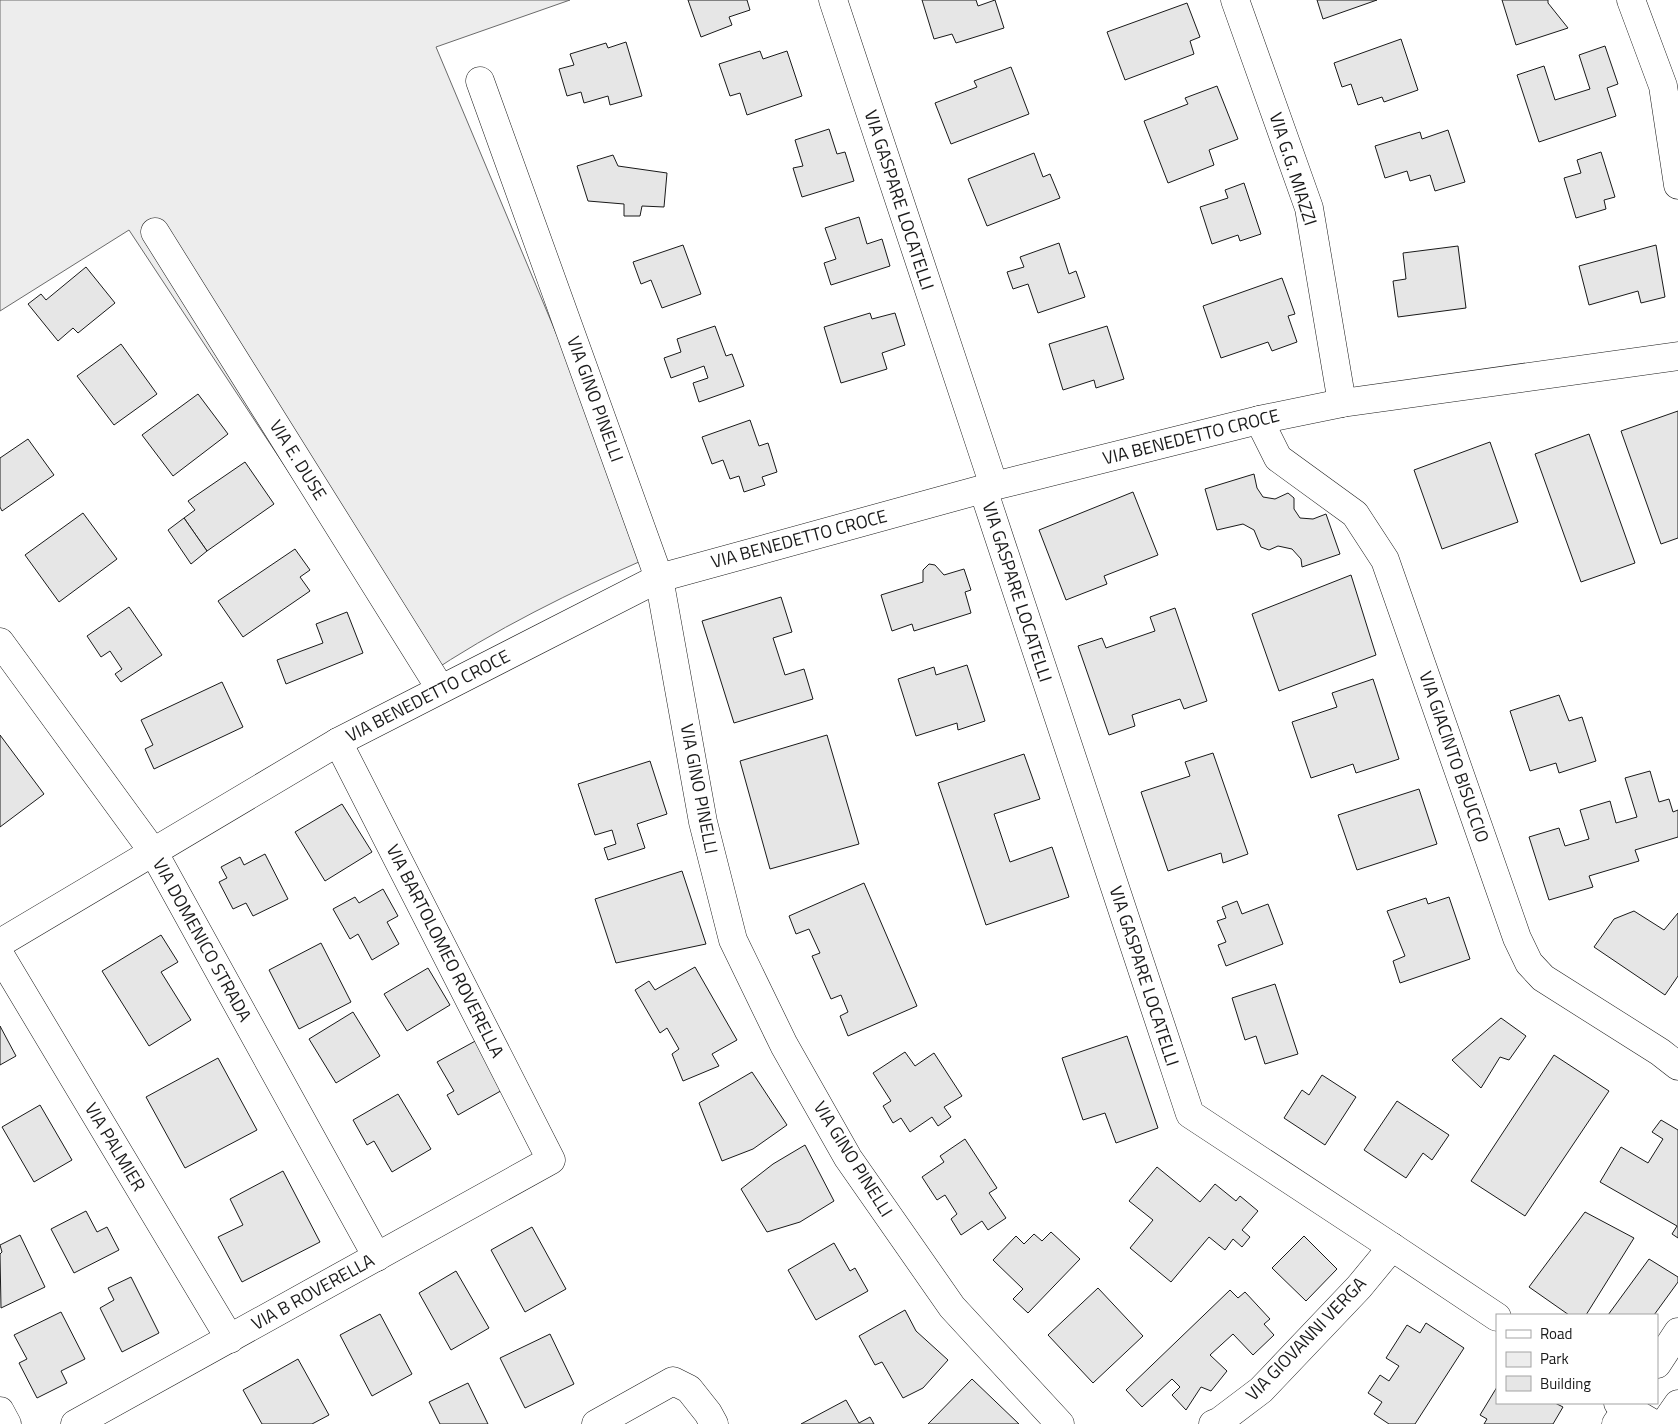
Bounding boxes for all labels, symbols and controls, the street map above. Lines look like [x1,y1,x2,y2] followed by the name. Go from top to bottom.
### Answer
[858,106,941,293] street label: VIA GASPARE LOCATELLI
[1263,109,1324,229] street label: VIA G.G. MIAZZI
[560,332,631,465] street label: VIA GINO PINELLI
[1100,401,1282,472] street label: VIA BENEDETTO CROCE
[263,414,334,505] street label: VIA E. DUSE
[976,498,1059,685] street label: VIA GASPARE LOCATELLI
[708,502,890,575] street label: VIA BENEDETTO CROCE
[341,642,515,749] street label: VIA BENEDETTO CROCE
[1412,668,1496,846] street label: VIA GIACINTO BISUCCIO
[674,722,725,856] street label: VIA GINO PINELLI
[380,839,511,1062] street label: VIA BARTOLOMEO ROVERELLA
[146,853,259,1027] street label: VIA DOMENICO STRADA
[1103,882,1186,1069] street label: VIA GASPARE LOCATELLI
[807,1096,900,1222] street label: VIA GINO PINELLI
[78,1097,153,1196] street label: VIA PALMIER
[246,1246,379,1337] street label: VIA B ROVERELLA
[1239,1270,1372,1407] street label: VIA GIOVANNI VERGA
[1496,1314,1658,1404] legend
[1540,1322,1572,1345] text: Road
[1540,1347,1569,1370] text: Park
[1540,1372,1591,1395] text: Building

